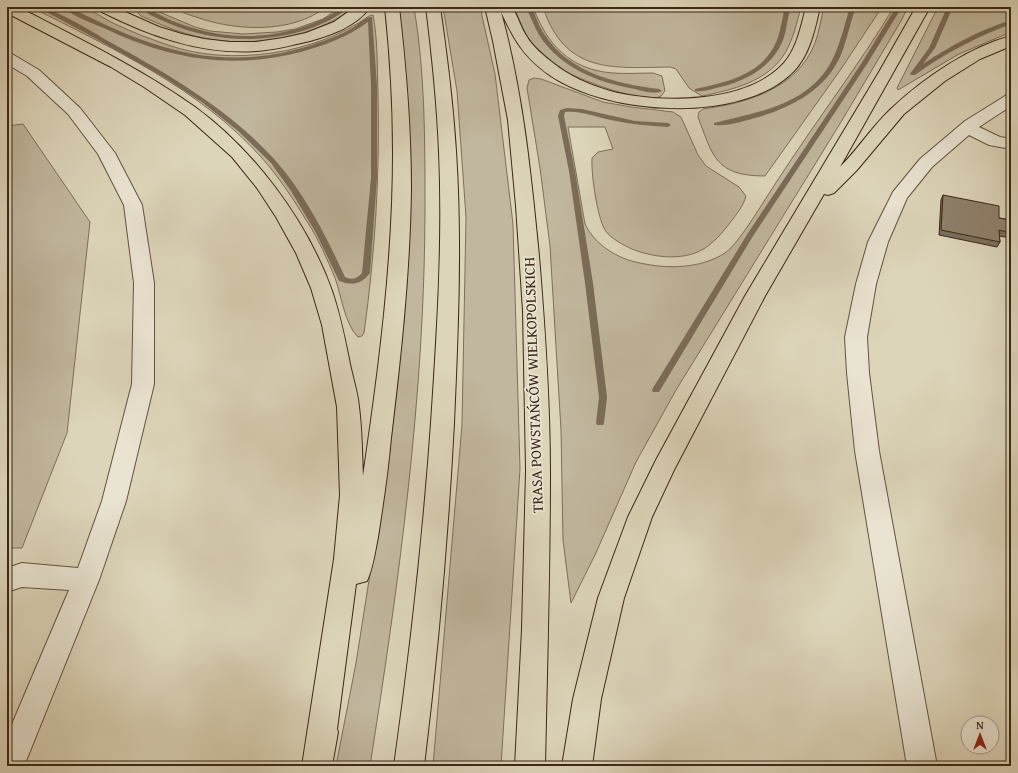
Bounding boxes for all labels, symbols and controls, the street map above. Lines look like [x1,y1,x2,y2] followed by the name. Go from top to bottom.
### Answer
[518,257,548,513] street label: TRASA POWSTAŃCÓW WIELKOPOLSKICH
[960,715,1000,755] north arrow
[976,717,984,733] text: N

